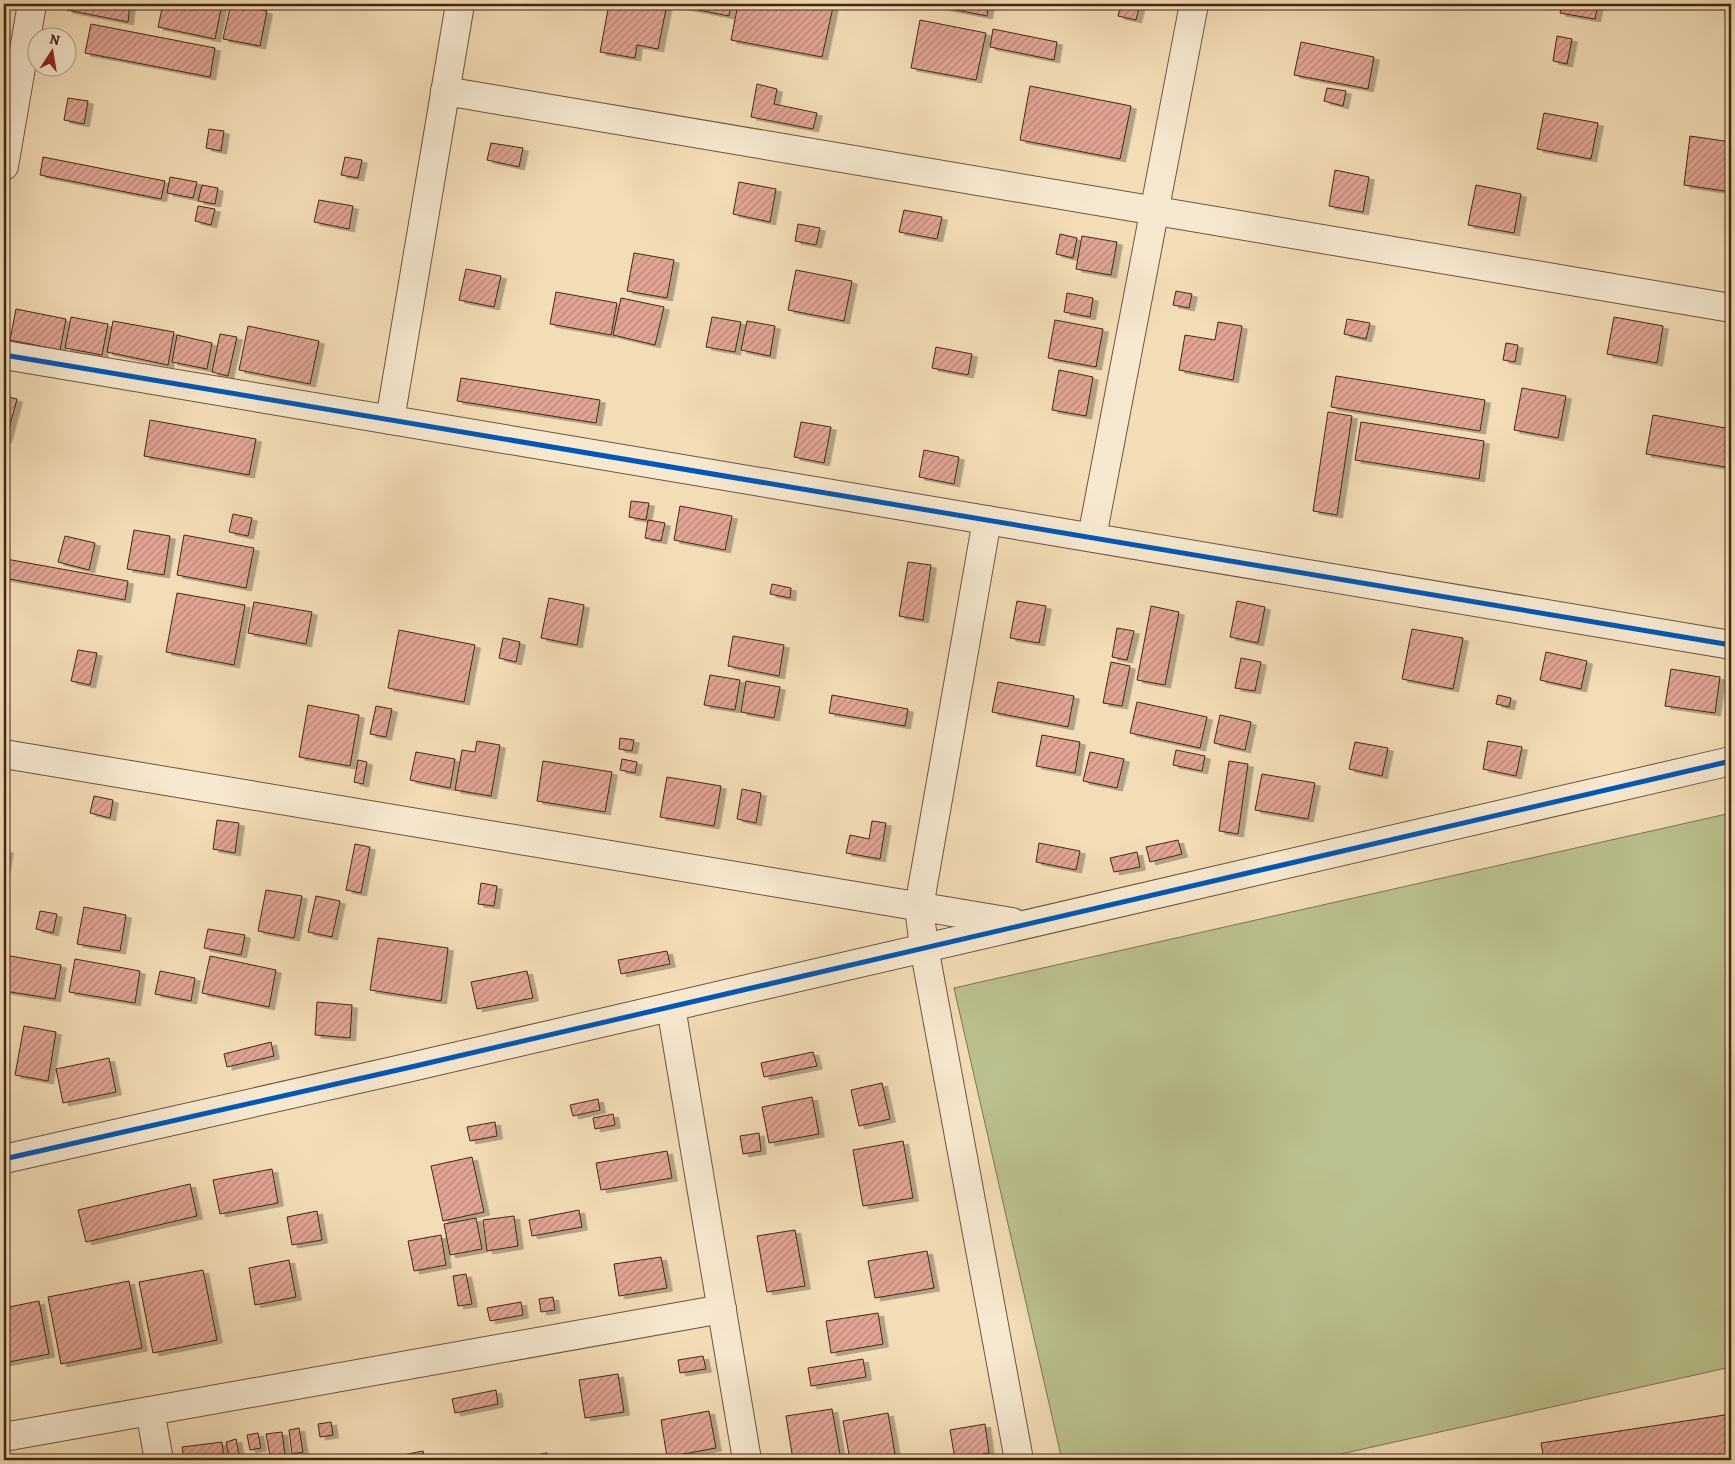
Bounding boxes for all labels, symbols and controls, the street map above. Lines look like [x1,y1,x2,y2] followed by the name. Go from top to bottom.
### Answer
[28,28,78,78] north arrow
[48,29,62,50] text: N

